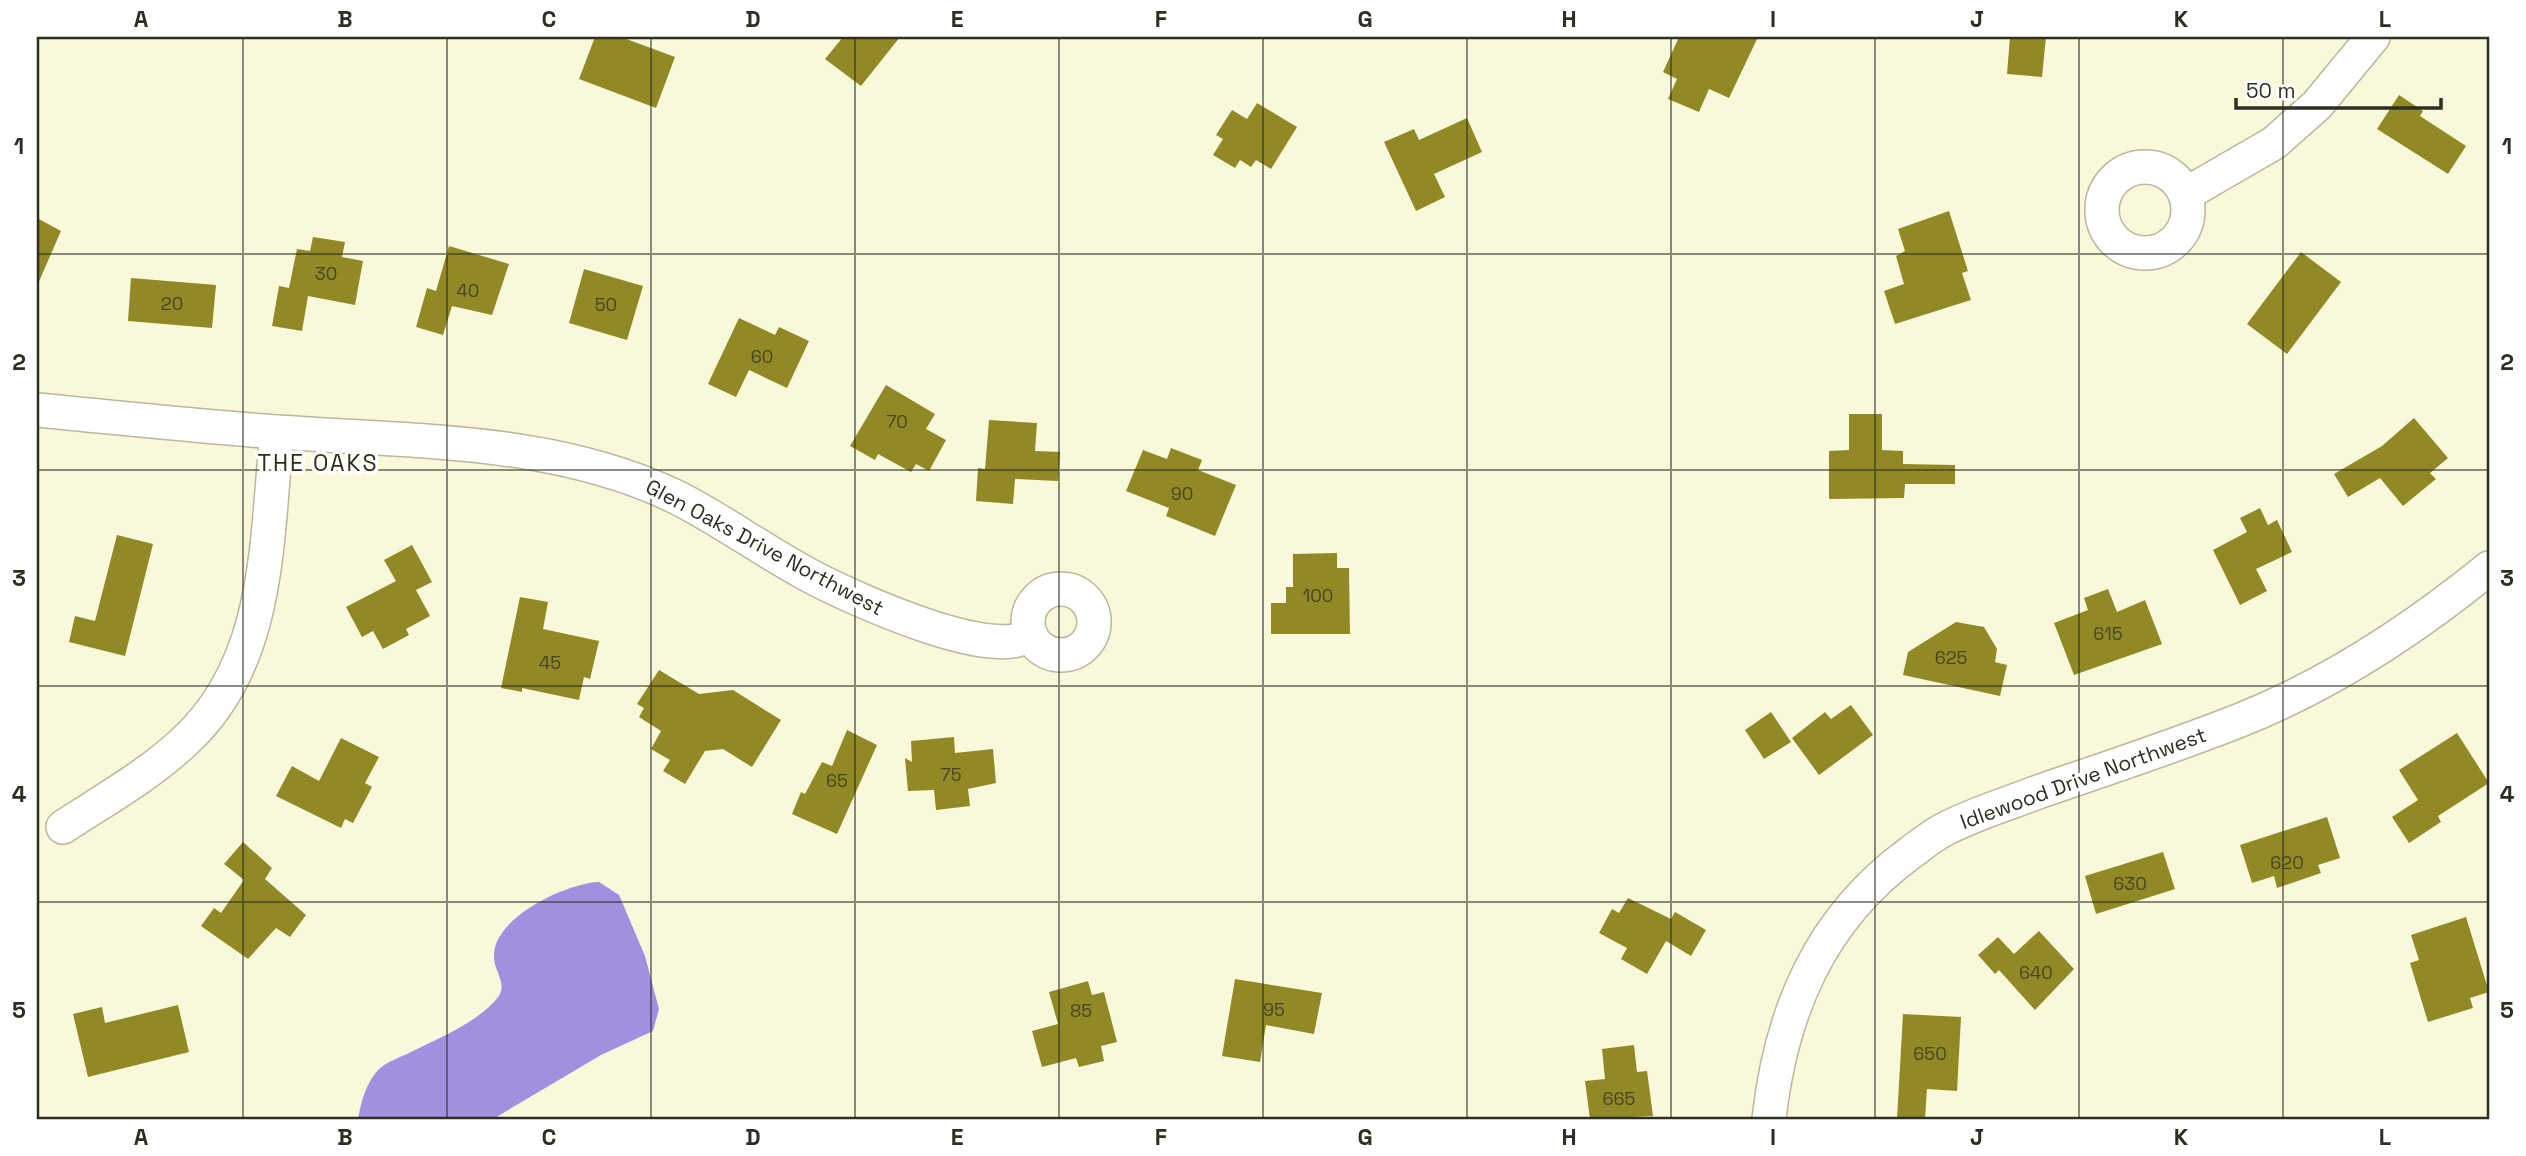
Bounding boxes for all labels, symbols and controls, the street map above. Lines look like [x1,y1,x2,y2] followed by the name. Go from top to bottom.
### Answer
[134,4,149,34] text: A
[337,4,353,34] text: B
[542,4,556,34] text: C
[745,4,761,34] text: D
[951,4,963,34] text: E
[1155,4,1167,34] text: F
[1357,4,1373,34] text: G
[1561,4,1577,34] text: H
[1770,4,1776,34] text: I
[1970,4,1984,34] text: J
[2174,4,2189,34] text: K
[2379,4,2391,34] text: L
[2236,66,2440,110] scale bar
[2246,77,2296,104] text: 50 m
[14,131,24,161] text: 1
[2502,131,2512,161] text: 1
[315,262,337,285] house number: 30
[457,279,479,302] house number: 40
[161,292,183,315] house number: 20
[595,293,617,316] house number: 50
[751,345,773,368] house number: 60
[12,347,26,377] text: 2
[2500,347,2514,377] text: 2
[886,410,908,433] house number: 70
[257,448,379,478] district label: THE OAKS
[641,473,889,621] street label: Glen Oaks Drive Northwest
[1171,482,1193,505] house number: 90
[12,563,26,593] text: 3
[2500,563,2514,593] text: 3
[1303,584,1333,607] house number: 100
[2093,622,2123,645] house number: 615
[1935,646,1967,669] house number: 625
[539,651,561,674] house number: 45
[1956,721,2210,835] street label: Idlewood Drive Northwest
[941,763,961,786] house number: 75
[826,769,848,792] house number: 65
[12,779,27,809] text: 4
[2500,779,2515,809] text: 4
[2270,851,2304,874] house number: 620
[2113,872,2147,895] house number: 630
[2019,961,2053,984] house number: 640
[12,995,26,1025] text: 5
[2500,995,2514,1025] text: 5
[1263,998,1285,1021] house number: 95
[1070,999,1092,1022] house number: 85
[1913,1042,1947,1065] house number: 650
[1603,1087,1635,1110] house number: 665
[134,1122,149,1152] text: A
[337,1122,353,1152] text: B
[542,1122,556,1152] text: C
[745,1122,761,1152] text: D
[951,1122,963,1152] text: E
[1155,1122,1167,1152] text: F
[1357,1122,1373,1152] text: G
[1561,1122,1577,1152] text: H
[1770,1122,1776,1152] text: I
[1970,1122,1984,1152] text: J
[2174,1122,2189,1152] text: K
[2379,1122,2391,1152] text: L

